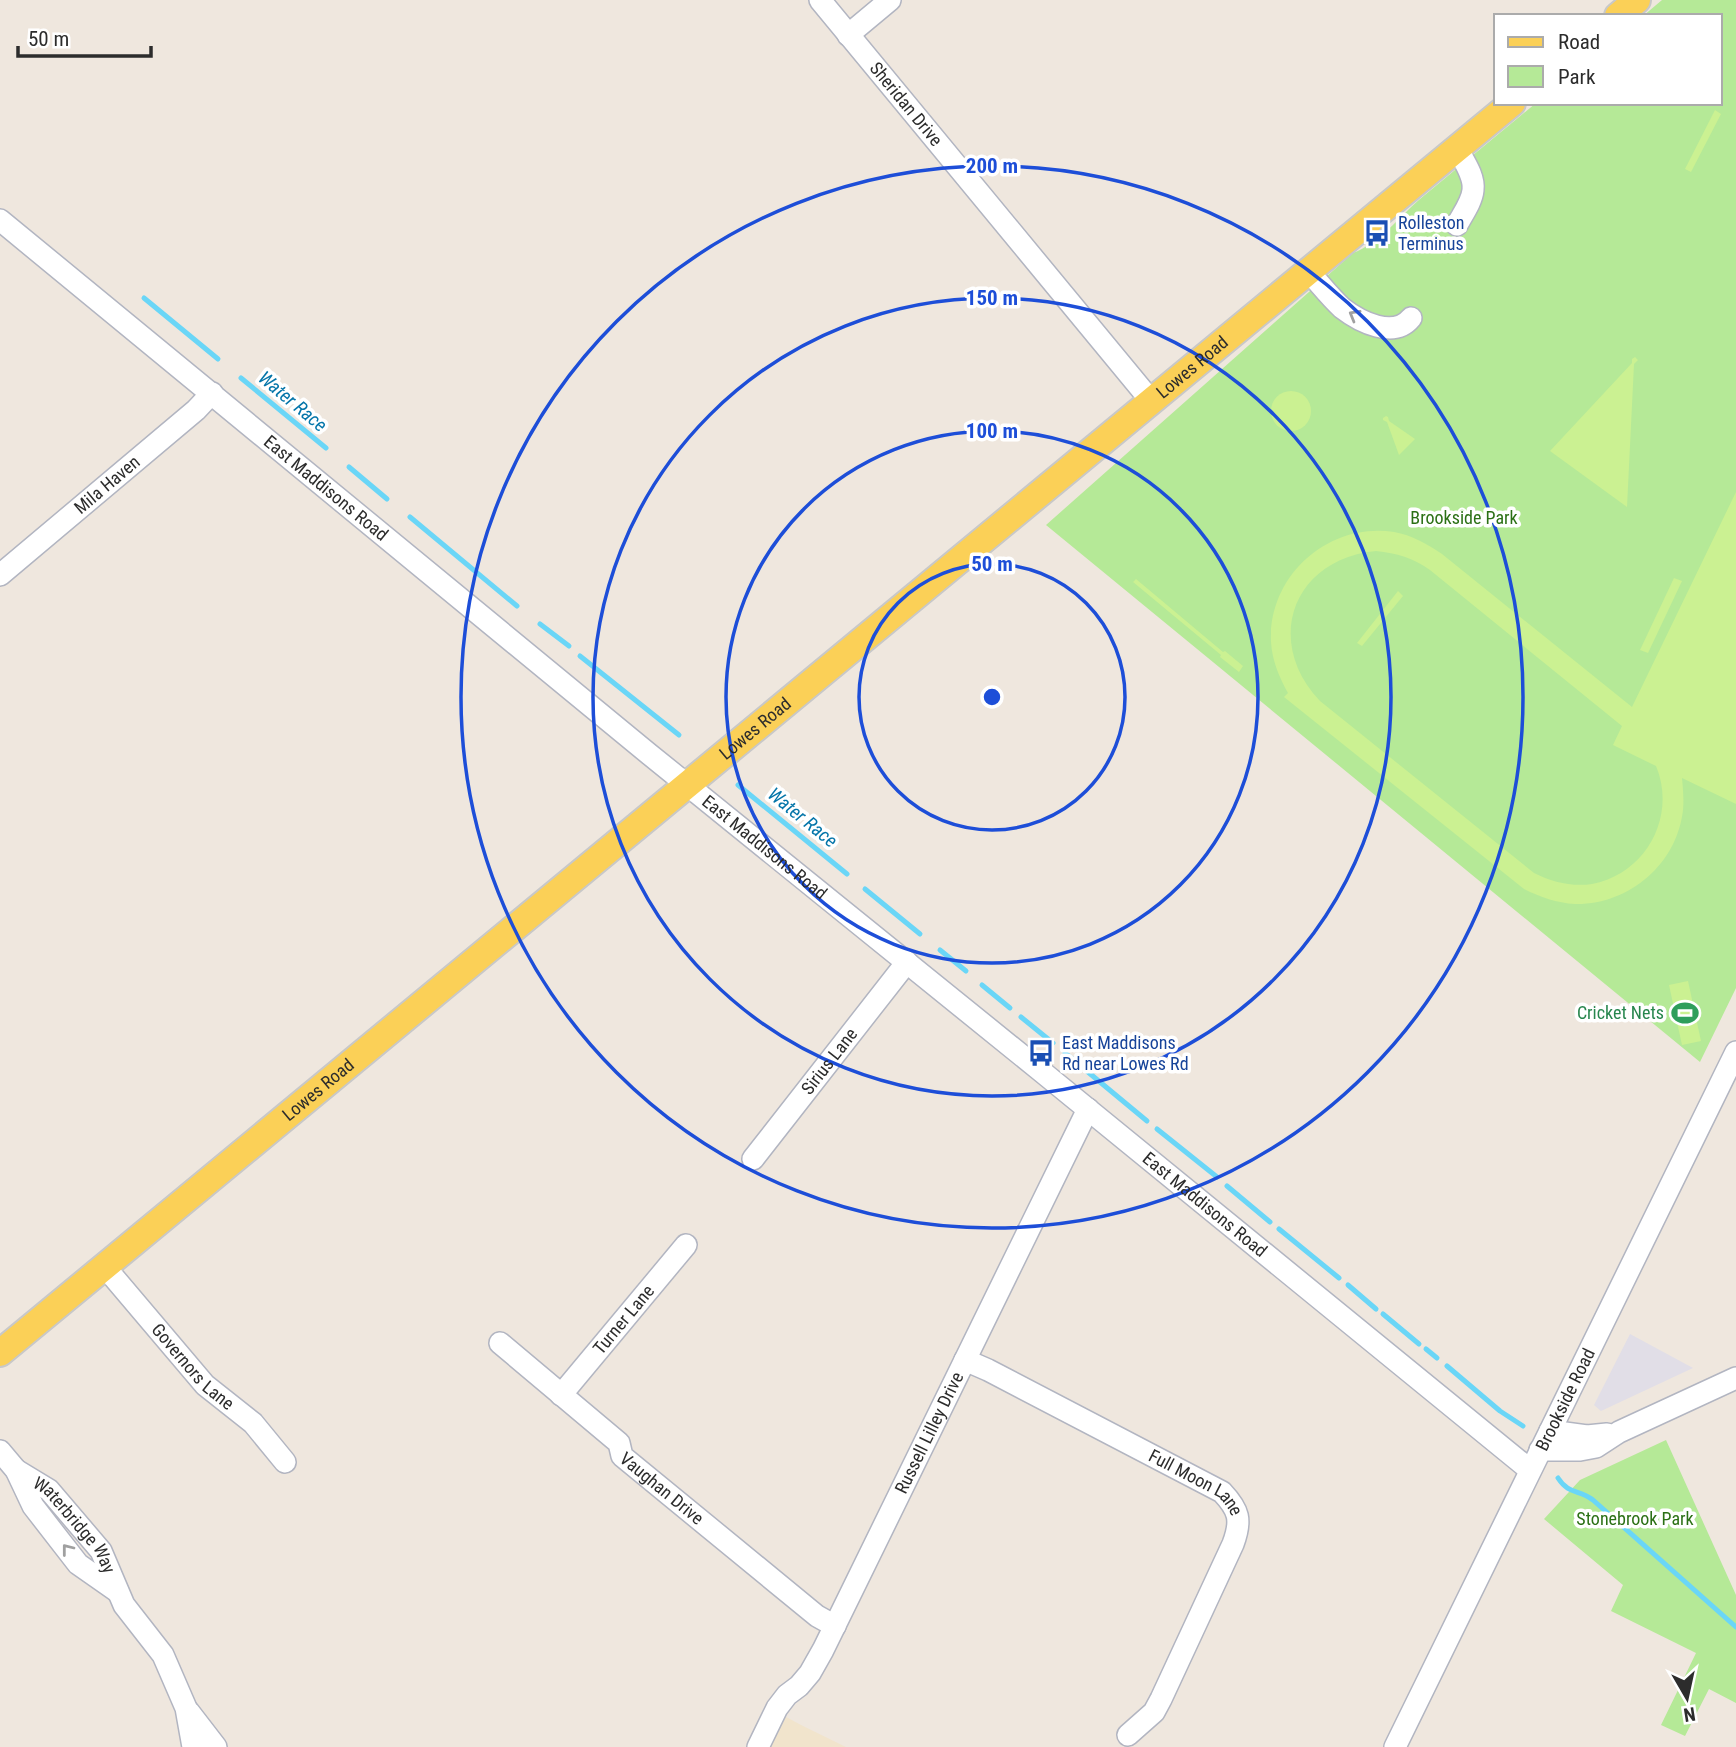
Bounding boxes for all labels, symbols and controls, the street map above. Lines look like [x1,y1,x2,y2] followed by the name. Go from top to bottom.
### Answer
[18,14,150,58] scale bar
[1494,14,1722,105] legend
[28,27,69,51] text: 50 m
[1558,30,1600,54] text: Road
[866,58,947,150] street label: Sheridan Drive
[1558,65,1596,89] text: Park
[966,154,1018,178] text: 200 m
[1398,212,1464,254] place label: Rolleston Terminus
[1362,218,1392,248] bus stop icon: Rolleston Terminus
[966,286,1018,310] text: 150 m
[1349,310,1362,323] one-way arrow
[1152,331,1232,402] street label: Lowes Road
[254,366,332,437] water label: Water Race
[966,419,1018,443] text: 100 m
[260,431,392,545] street label: East Maddisons Road
[70,451,144,518] street label: Mila Haven
[1410,507,1518,528] park label: Brookside Park
[971,552,1013,576] text: 50 m
[980,685,1004,709] centre of rings
[715,693,795,764] street label: Lowes Road
[763,783,842,852] water label: Water Race
[698,790,831,904] street label: East Maddisons Road
[1670,998,1700,1028] sports icon: Cricket Nets
[1577,1002,1664,1023] place label: Cricket Nets
[797,1024,861,1098] street label: Sirius Lane
[1062,1032,1189,1074] place label: East Maddisons Rd near Lowes Rd
[1026,1038,1056,1068] bus stop icon: East Maddisons Rd near Lowes Rd
[278,1054,358,1125] street label: Lowes Road
[1139,1147,1271,1261] street label: East Maddisons Road
[588,1280,658,1358] street label: Turner Lane
[147,1319,238,1414] street label: Governors Lane
[1531,1345,1599,1454] street label: Brookside Road
[890,1369,967,1497] street label: Russell Lilley Drive
[1145,1445,1247,1518] street label: Full Moon Lane
[616,1448,708,1529] street label: Vaughan Drive
[30,1472,120,1577] street label: Waterbridge Way
[1576,1508,1694,1529] park label: Stonebrook Park
[62,1544,75,1557] one-way arrow
[1652,1663,1722,1733] north arrow
[1682,1702,1697,1727] text: N

